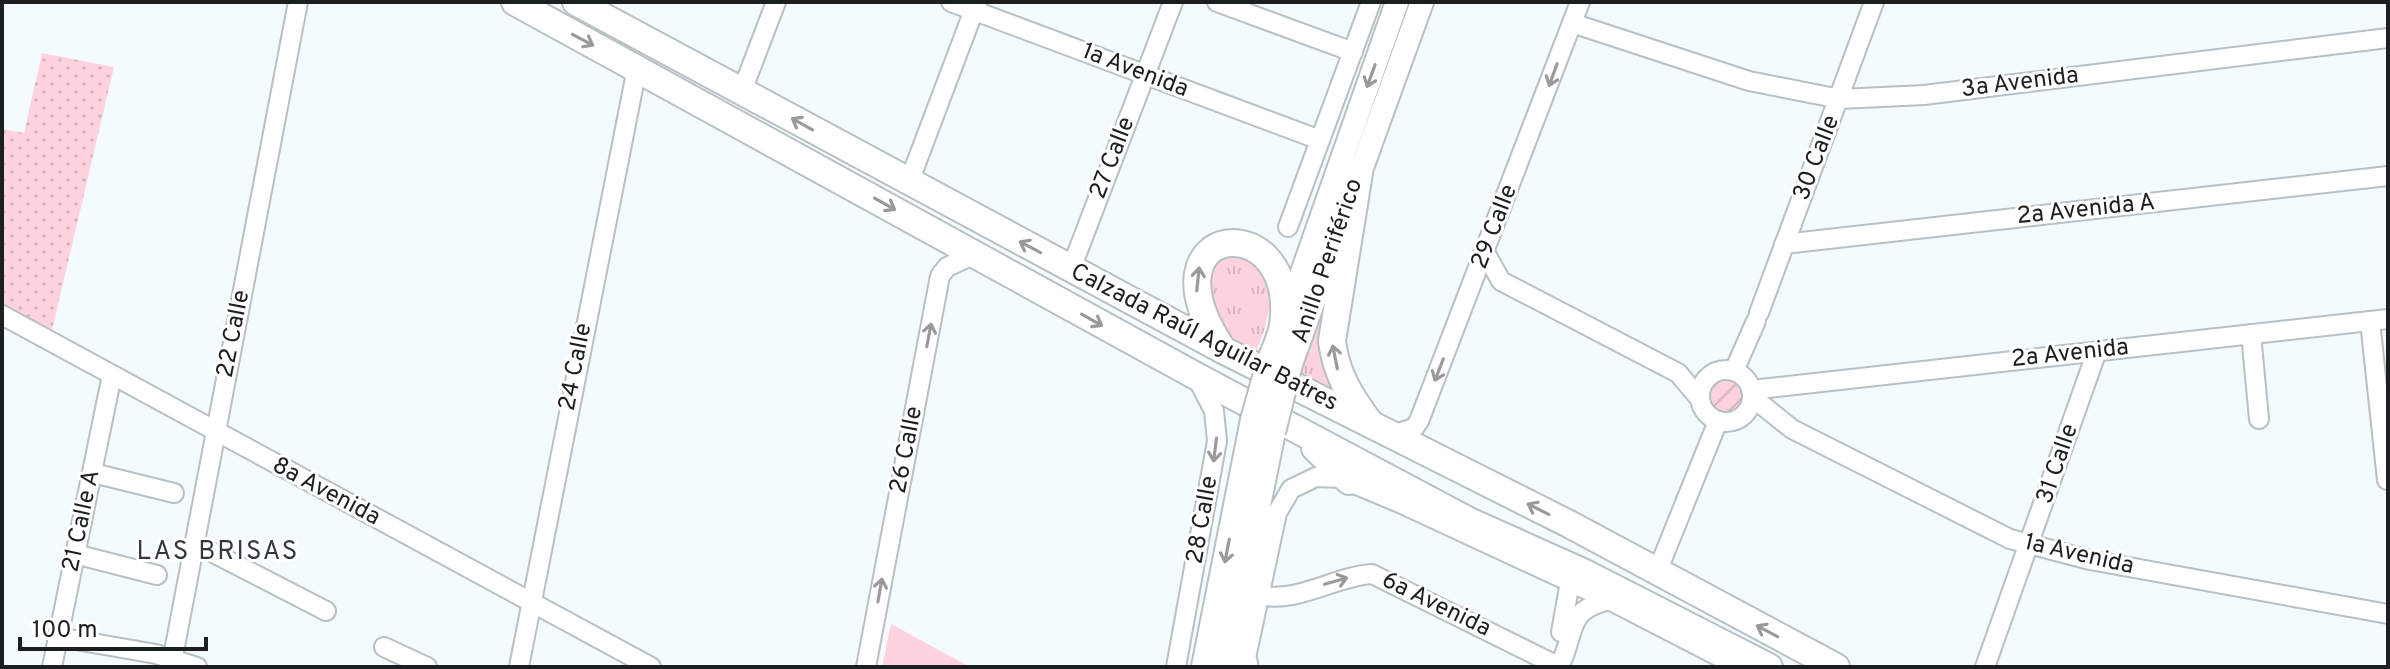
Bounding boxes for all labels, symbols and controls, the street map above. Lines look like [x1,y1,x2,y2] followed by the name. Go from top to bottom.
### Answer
[571,32,594,48] one-way arrow
[1077,37,1193,105] street label: 1a Avenida
[1960,61,2080,105] street label: 3a Avenida
[1545,62,1559,87] one-way arrow
[1363,63,1378,88] one-way arrow
[1787,111,1847,205] street label: 30 Calle
[1084,113,1142,203] street label: 27 Calle
[790,115,814,131] one-way arrow
[1286,175,1370,347] street label: Anillo Periférico
[1465,180,1525,274] street label: 29 Calle
[2015,188,2157,232] street label: 2a Avenida A
[873,197,896,213] one-way arrow
[1019,239,1043,255] one-way arrow
[1065,257,1343,419] street label: Calzada Raúl Aguilar Batres
[1190,266,1205,292] one-way arrow
[211,288,257,380] street label: 22 Calle
[1080,312,1103,328] one-way arrow
[553,321,599,413] street label: 24 Calle
[922,323,937,348] one-way arrow
[2010,333,2130,375] street label: 2a Avenida
[1327,344,1342,370] one-way arrow
[1431,357,1445,382] one-way arrow
[884,404,930,496] street label: 26 Calle
[2030,420,2086,508] street label: 31 Calle
[1207,436,1222,462] one-way arrow
[267,451,385,533] street label: 8a Avenida
[57,467,107,575] street label: 21 Calle A
[1181,474,1225,566] street label: 28 Calle
[1526,500,1550,516] one-way arrow
[2021,528,2137,582] street label: 1a Avenida
[137,536,299,569] district label: LAS BRISAS
[1219,538,1234,563] one-way arrow
[1376,566,1496,644] street label: 6a Avenida
[1322,573,1348,588] one-way arrow
[874,578,889,603] one-way arrow
[20,601,206,651] scale bar
[32,616,98,646] text: 100 m
[1756,622,1779,638] one-way arrow

